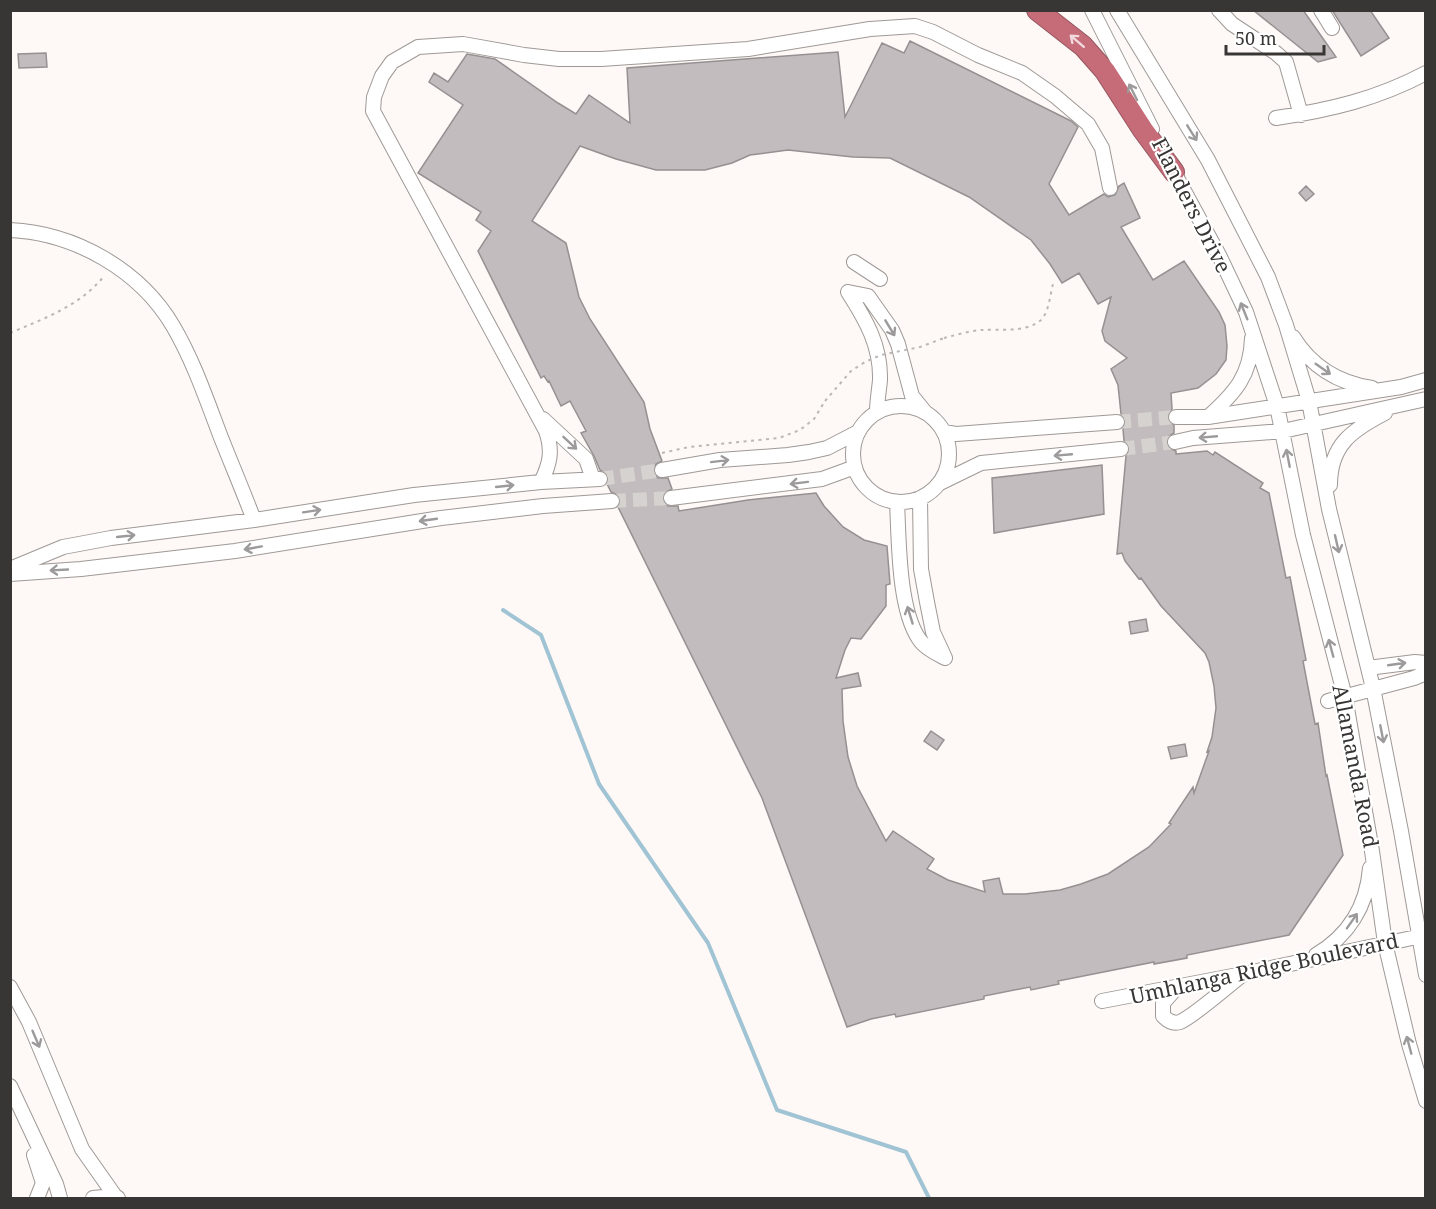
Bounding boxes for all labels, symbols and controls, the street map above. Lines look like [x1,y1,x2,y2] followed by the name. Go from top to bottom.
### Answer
[1226,18,1324,56] scale bar
[1235,26,1277,50] text: 50 m
[1070,34,1085,48] one-way arrow
[1127,83,1138,101] one-way arrow
[1185,125,1198,142] one-way arrow
[1146,132,1238,278] street label: Flanders Drive
[1238,302,1249,321] one-way arrow
[884,319,896,336] one-way arrow
[1314,363,1330,375] one-way arrow
[1198,432,1218,443] one-way arrow
[562,436,577,450] one-way arrow
[1282,449,1293,468] one-way arrow
[1054,450,1073,461] one-way arrow
[710,455,730,466] one-way arrow
[789,477,809,488] one-way arrow
[495,480,515,491] one-way arrow
[302,505,321,516] one-way arrow
[419,514,439,525] one-way arrow
[116,530,136,541] one-way arrow
[1332,535,1344,554] one-way arrow
[244,542,263,553] one-way arrow
[50,565,70,576] one-way arrow
[904,606,915,625] one-way arrow
[1325,639,1337,658] one-way arrow
[1386,659,1406,670] one-way arrow
[1326,682,1386,850] street label: Allamanda Road
[1377,724,1388,743] one-way arrow
[1346,913,1358,930] one-way arrow
[1127,926,1401,1010] street label: Umhlanga Ridge Boulevard
[31,1030,42,1048] one-way arrow
[1403,1036,1415,1055] one-way arrow

